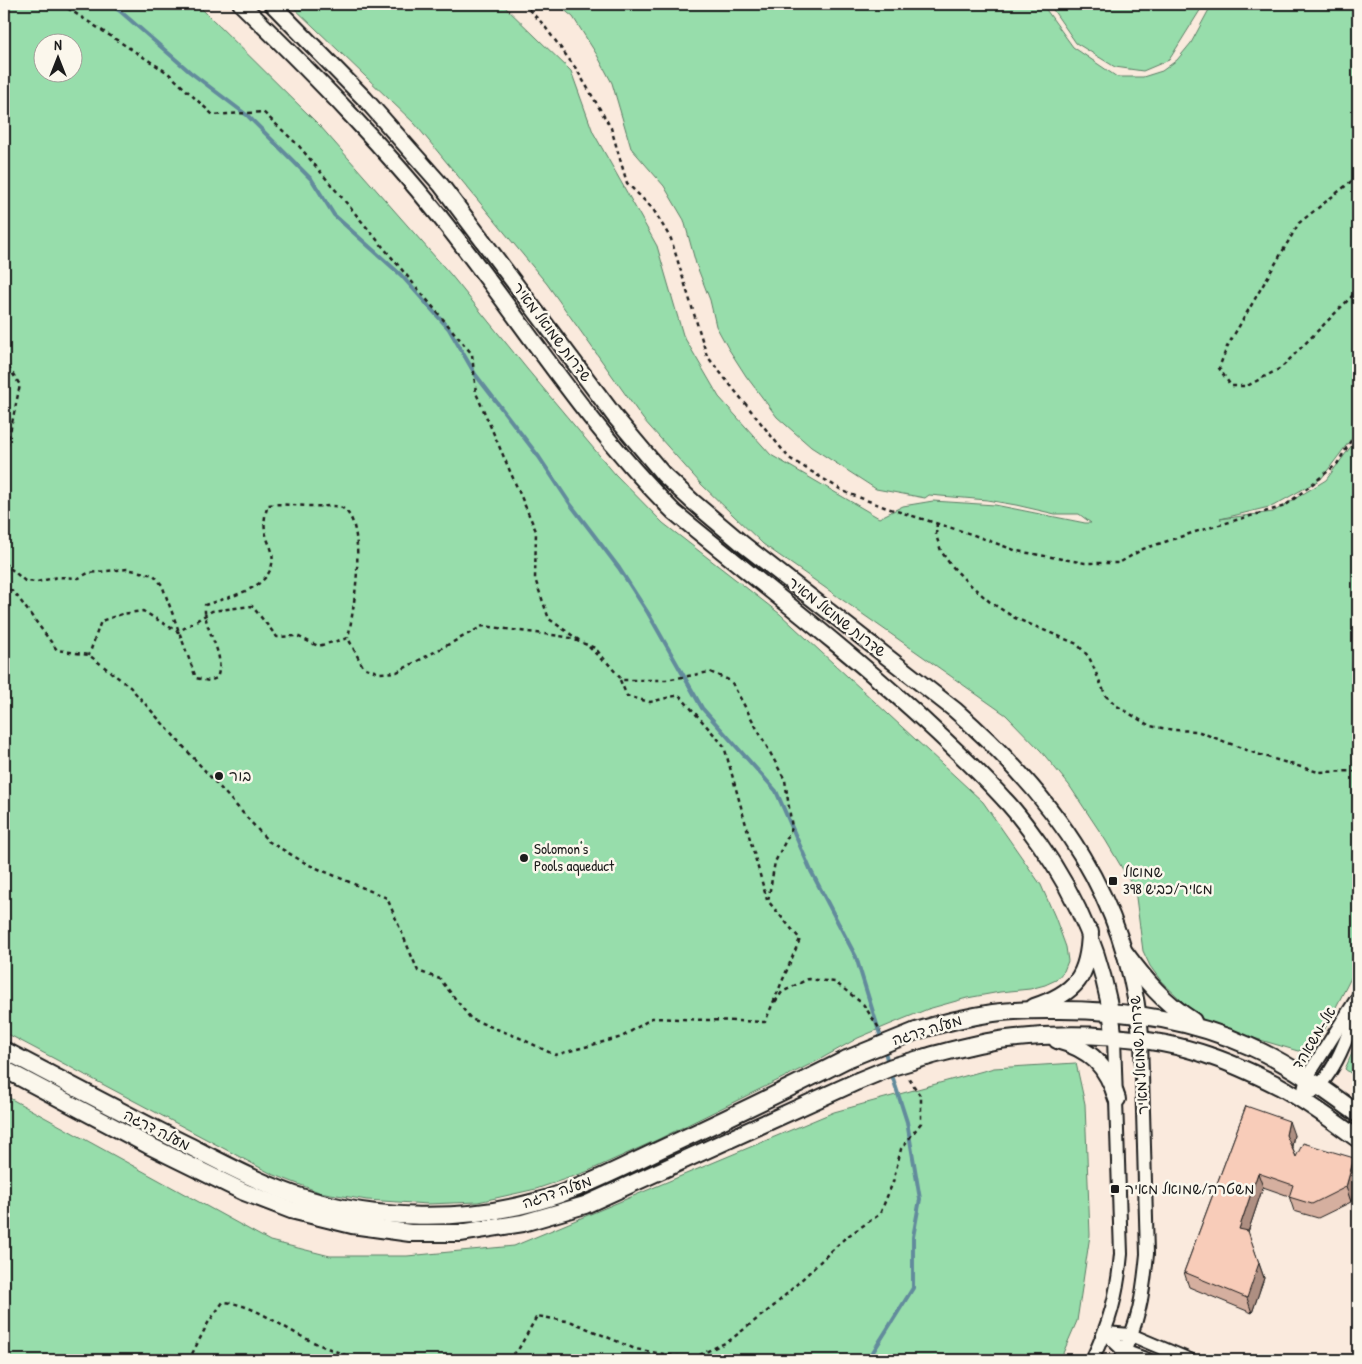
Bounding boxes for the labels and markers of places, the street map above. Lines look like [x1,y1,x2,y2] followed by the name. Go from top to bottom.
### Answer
[229,765,251,786] place label: בור
[213,770,225,782] marker: בור
[534,838,615,876] place label: Solomon's Pools aqueduct
[518,852,530,864] marker: Solomon's Pools aqueduct
[1123,861,1213,899] place label: שמואל מאיר/כביש 398
[1107,875,1119,887] marker: שמואל מאיר/כביש 398
[1125,1178,1254,1199] place label: משטרה/שמואל מאיר
[1109,1183,1121,1195] marker: משטרה/שמואל מאיר

